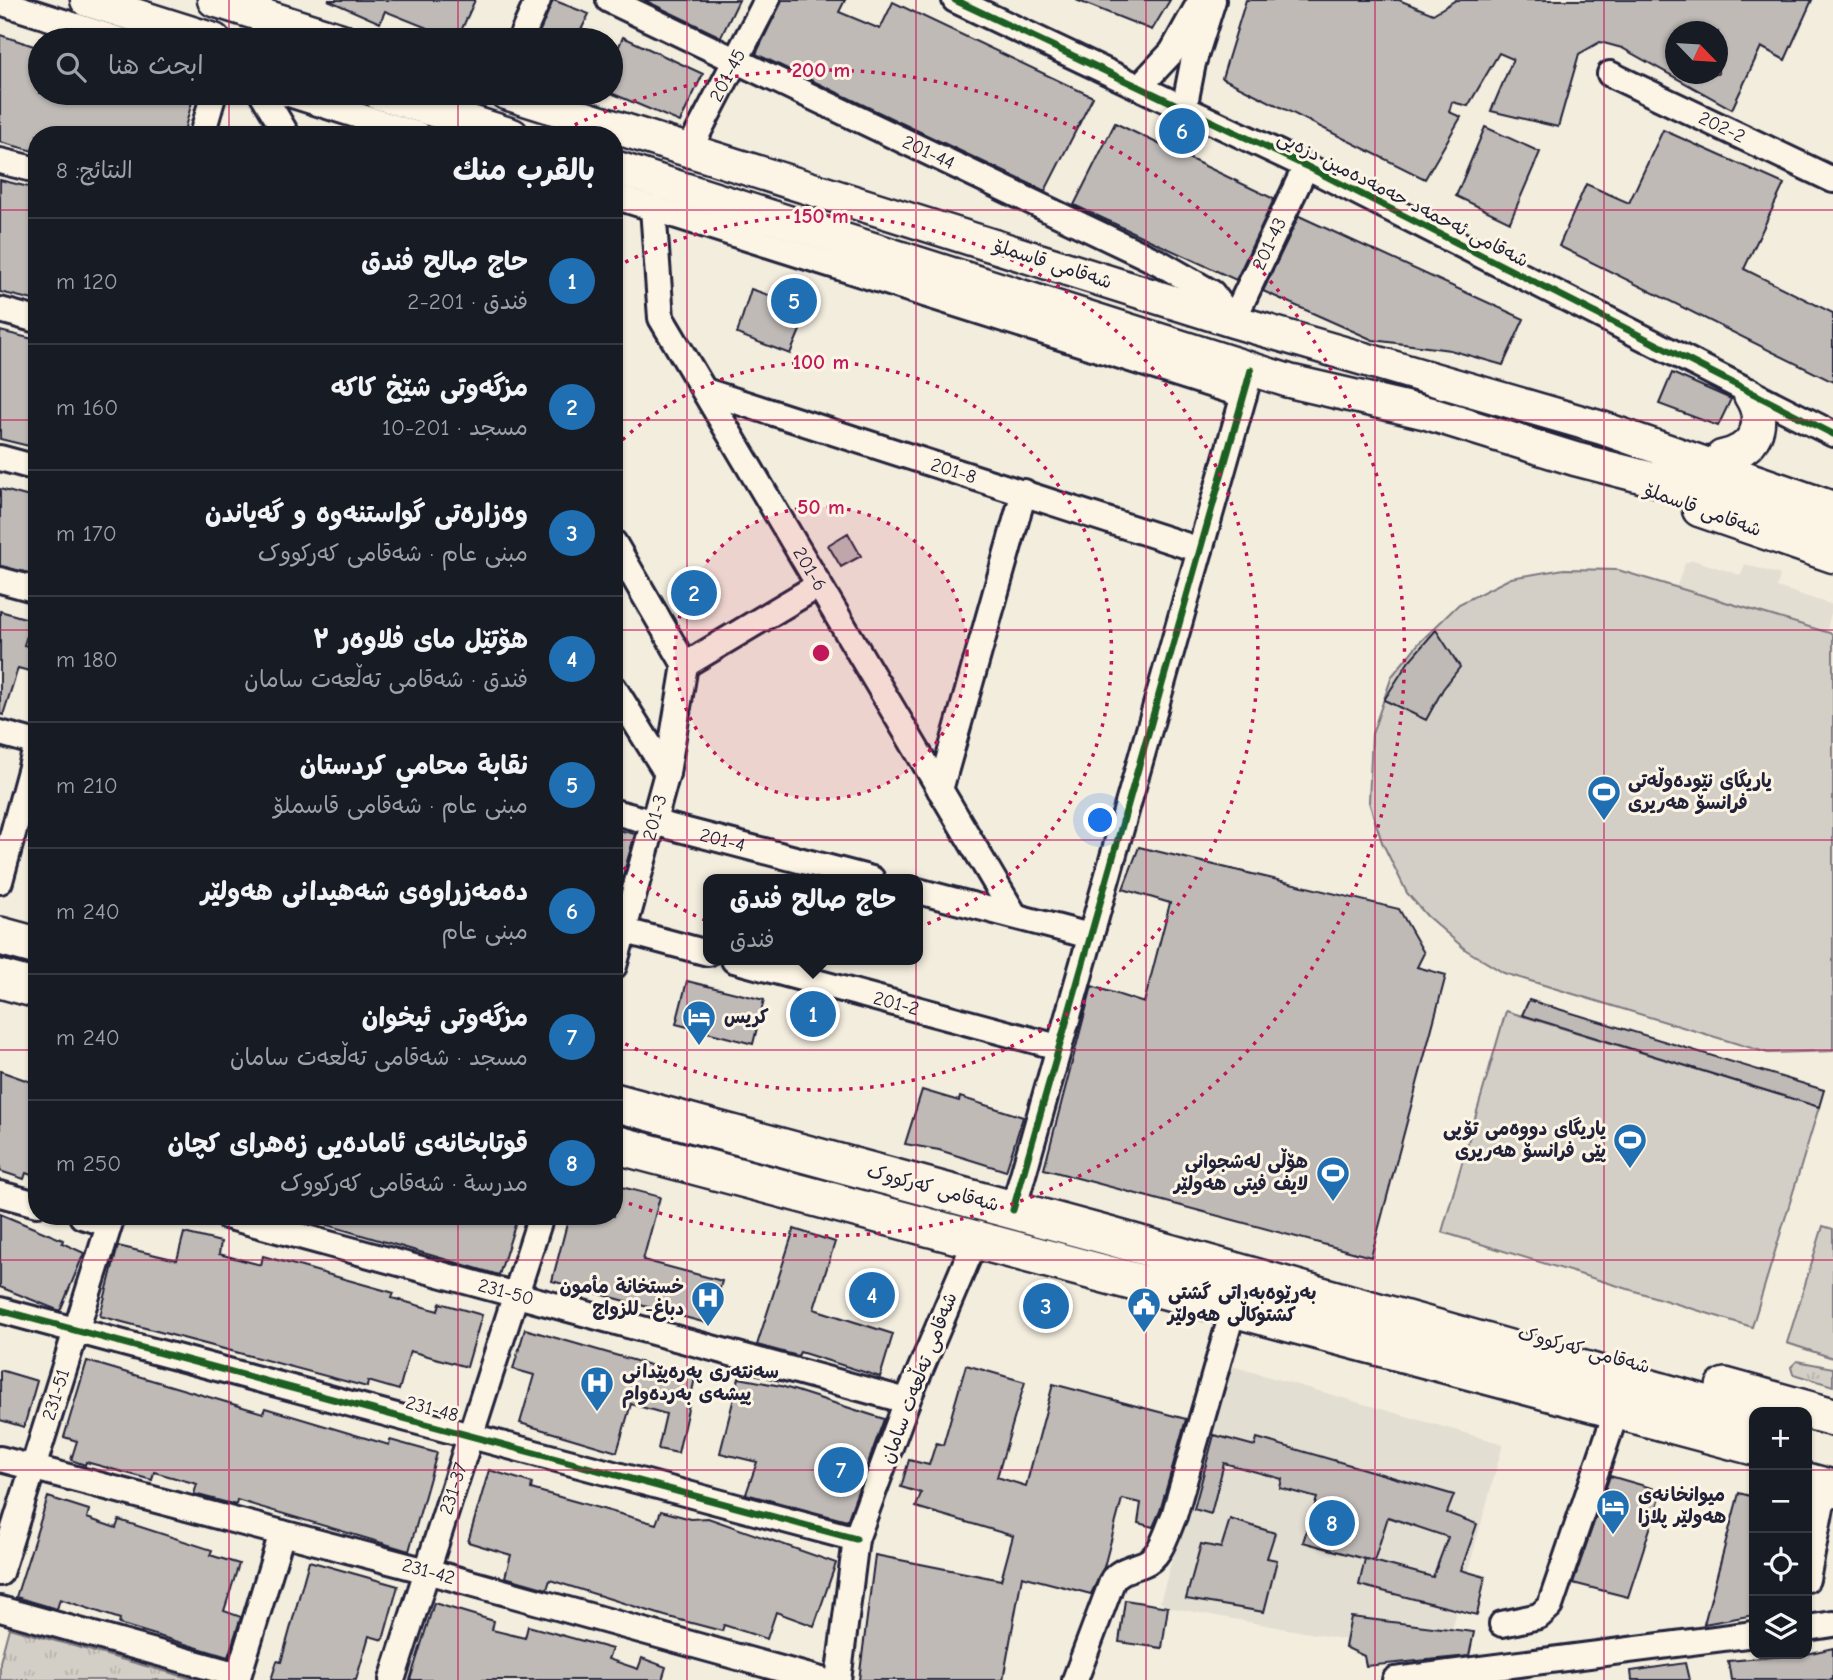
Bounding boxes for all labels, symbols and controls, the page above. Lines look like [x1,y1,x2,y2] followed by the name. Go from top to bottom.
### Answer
[1665,21,1728,84] north arrow
[28,28,623,105] search box
[705,45,750,105] street label: 201-45
[52,48,90,86] icon: search
[108,51,204,81] text: ابحث هنا
[792,58,850,82] text: 200 m
[1159,105,1205,157] pin: 6
[1695,107,1749,148] street label: 202-2
[1274,126,1532,273] street label: شەقامی ئەحمەد حەمەدەمین دزەیی
[899,131,958,174] street label: 201-44
[453,153,595,188] text: بالقرب منك
[56,157,133,184] text: النتائج: 8
[793,204,849,228] text: 150 m
[1248,214,1291,274] street label: 201-43
[989,234,1115,294] street label: شەقامی قاسملۆ
[361,247,528,277] text: حاج صالح فندق
[56,268,118,295] text: 120 m
[567,268,577,295] text: 1
[771,275,817,327] pin: 5
[407,288,528,315] text: فندق · 201-2
[793,350,849,374] text: 100 m
[331,373,528,403] text: مزگه‌وتی شێخ كاكه
[56,394,118,421] text: 160 m
[566,394,578,421] text: 2
[382,414,528,441] text: مسجد · 201-10
[928,453,979,488] street label: 201-8
[1639,478,1764,542] street label: شەقامی قاسملۆ
[797,495,845,519] text: 50 m
[205,499,528,529] text: وەزارەتی گواستنەوە و گەیاندن
[56,520,117,547] text: 170 m
[566,520,578,547] text: 3
[258,540,528,567] text: مبنى عام · شەقامی کەرکووک
[788,543,831,595] street label: 201-6
[671,567,717,619] pin: 2
[313,625,528,655] text: هۆتێل مای فلاوەر ٣
[809,641,833,665] centre of rings
[56,646,118,673] text: 180 m
[567,646,577,673] text: 4
[244,666,528,693] text: فندق · شەقامی تەڵعەت سامان
[300,751,528,781] text: نقابة محامي كردستان
[1628,767,1772,815] place label: یاریگای نێودەوڵەتی فرانسۆ هەریری
[56,772,118,799] text: 210 m
[566,772,578,799] text: 5
[1585,773,1623,822] sports icon: یاریگای نێودەوڵەتی فرانسۆ هەریری
[273,792,528,819] text: مبنى عام · شەقامی قاسملۆ
[638,792,672,843] street label: 201-3
[1083,803,1117,837] your location
[697,824,747,857] street label: 201-4
[703,874,923,965] popup
[201,877,528,907] text: دەمەزراوەی شەهیدانی هەولێر
[730,885,896,915] text: حاج صالح فندق
[56,898,120,925] text: 240 m
[566,898,578,925] text: 6
[442,918,528,945] text: مبنى عام
[730,926,774,953] text: فندق
[871,987,922,1020] street label: 201-2
[790,988,836,1040] pin: 1
[680,998,718,1047] hotel icon: كريس
[362,1003,528,1033] text: مزگەوتی ئیخوان
[724,1006,769,1028] place label: كريس
[56,1024,120,1051] text: 240 m
[567,1024,577,1051] text: 7
[230,1044,528,1071] text: مسجد · شەقامی تەڵعەت سامان
[1443,1117,1607,1163] place label: یاریگای دووەمی تۆپی پێی فرانسۆ هەریری
[1611,1121,1649,1170] sports icon: یاریگای دووەمی تۆپی پێی فرانسۆ هەریری
[167,1129,528,1159] text: قوتابخانەی ئامادەیی زەهرای کچان
[1172,1148,1308,1196] place label: هۆڵی لەشجوانی لایف فیتی هەولێر
[56,1150,121,1177] text: 250 m
[566,1150,578,1177] text: 8
[1314,1154,1352,1203] sports icon: هۆڵی لەشجوانی لایف فیتی هەولێر
[864,1160,1001,1217] street label: شەقامی کەرکووک
[280,1170,528,1197] text: مدرسة · شەقامی کەرکووک
[849,1269,895,1321] pin: 4
[476,1274,536,1310] street label: 231-50
[559,1275,684,1322] place label: خستخانة مأمون دباغ- للزواج
[689,1279,727,1328] hospital icon: خستخانة مأمون دباغ- للزواج
[1023,1280,1069,1332] pin: 3
[1166,1281,1316,1327] place label: بەڕێوەبەراتی گشتی کشتوکاڵی هەولێر
[1125,1285,1163,1334] public building icon: بەڕێوەبەراتی گشتی کشتوکاڵی هەولێر
[873,1288,963,1467] street label: شەقامی تەڵعەت سامان
[1515,1322,1652,1379] street label: شەقامی کەرکووک
[622,1361,779,1408] place label: سەنتەری پەرەپێدانی پیشەی بەردەوام
[578,1364,616,1413] hospital icon: سەنتەری پەرەپێدانی پیشەی بەردەوام
[38,1366,74,1423] street label: 231-51
[403,1391,461,1427] street label: 231-48
[1749,1407,1812,1659] map controls
[1749,1407,1812,1470] button: +
[818,1444,864,1496] pin: 7
[435,1460,472,1517] street label: 231-37
[1749,1470,1812,1533] button: −
[1638,1484,1726,1529] place label: میوانخانەی هەولێر پلازا
[1594,1487,1632,1536] hotel icon: میوانخانەی هەولێر پلازا
[1309,1497,1355,1549] pin: 8
[1749,1533,1812,1596] button: locate
[400,1554,457,1589] street label: 231-42
[1749,1596,1812,1659] button: layers

